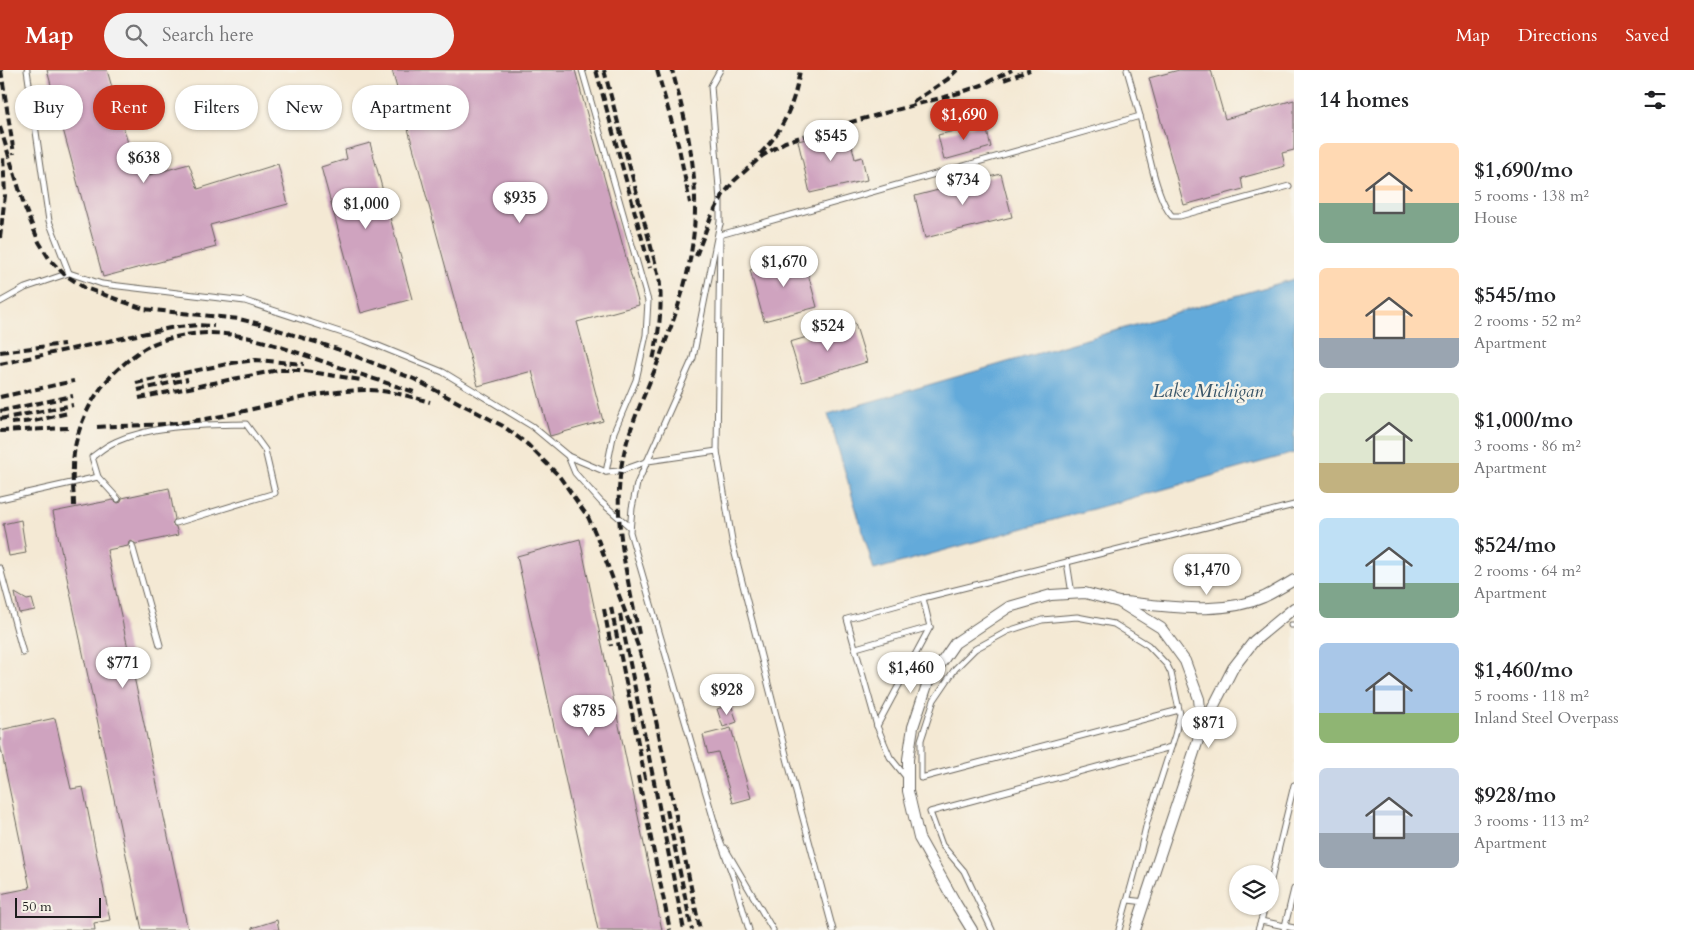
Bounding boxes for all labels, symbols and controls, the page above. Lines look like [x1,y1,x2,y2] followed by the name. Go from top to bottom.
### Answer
[104,13,454,58] search box
[25,19,74,52] text: Map
[122,21,150,49] icon: search
[162,22,254,48] text: Search here
[1456,23,1490,48] text: Map
[1518,23,1597,48] text: Directions
[1625,23,1669,48] text: Saved
[15,85,83,130] chip: Buy
[93,85,165,130] chip: Rent
[175,85,258,130] chip: Filters
[268,85,342,130] chip: New
[352,85,469,130] chip: Apartment
[1319,86,1409,115] text: 14 homes
[1641,86,1669,114] icon: filters
[923,98,1005,141] pin: $1,690
[941,104,987,126] text: $1,690
[801,119,861,162] pin: $545
[815,125,847,147] text: $545
[114,142,174,184] pin: $638
[128,147,160,169] text: $638
[1474,156,1573,185] text: $1,690/mo
[1359,163,1419,223] icon: home
[933,164,993,206] pin: $734
[947,169,979,191] text: $734
[490,182,550,224] pin: $935
[1474,185,1589,207] text: 5 rooms · 138 m²
[504,187,536,209] text: $935
[325,188,407,230] pin: $1,000
[343,193,389,215] text: $1,000
[1474,207,1517,229] text: House
[743,246,825,288] pin: $1,670
[761,251,807,273] text: $1,670
[1474,281,1556,310] text: $545/mo
[1359,288,1419,348] icon: home
[798,310,858,352] pin: $524
[1474,310,1581,332] text: 2 rooms · 52 m²
[812,315,844,337] text: $524
[1474,332,1547,354] text: Apartment
[1152,378,1264,404] water label: Lake Michigan
[1474,406,1573,435] text: $1,000/mo
[1359,413,1419,473] icon: home
[1474,435,1581,457] text: 3 rooms · 86 m²
[1474,457,1547,479] text: Apartment
[1474,531,1556,560] text: $524/mo
[1359,538,1419,598] icon: home
[1166,554,1248,596] pin: $1,470
[1184,559,1230,581] text: $1,470
[1474,560,1581,582] text: 2 rooms · 64 m²
[1474,582,1547,604] text: Apartment
[93,646,153,689] pin: $771
[107,652,139,674] text: $771
[870,652,952,694] pin: $1,460
[1474,656,1573,685] text: $1,460/mo
[888,657,934,679] text: $1,460
[1359,663,1419,723] icon: home
[697,674,757,716] pin: $928
[711,679,743,701] text: $928
[1474,685,1589,707] text: 5 rooms · 118 m²
[559,694,619,737] pin: $785
[573,700,605,722] text: $785
[1179,706,1239,749] pin: $871
[1474,707,1619,729] text: Inland Steel Overpass
[1193,712,1225,734] text: $871
[1474,781,1556,810] text: $928/mo
[1359,788,1419,848] icon: home
[1474,810,1589,832] text: 3 rooms · 113 m²
[1474,832,1547,854] text: Apartment
[1229,865,1279,915] map controls
[1229,865,1279,915] button: layers
[15,895,101,918] scale bar
[22,897,52,916] text: 50 m

